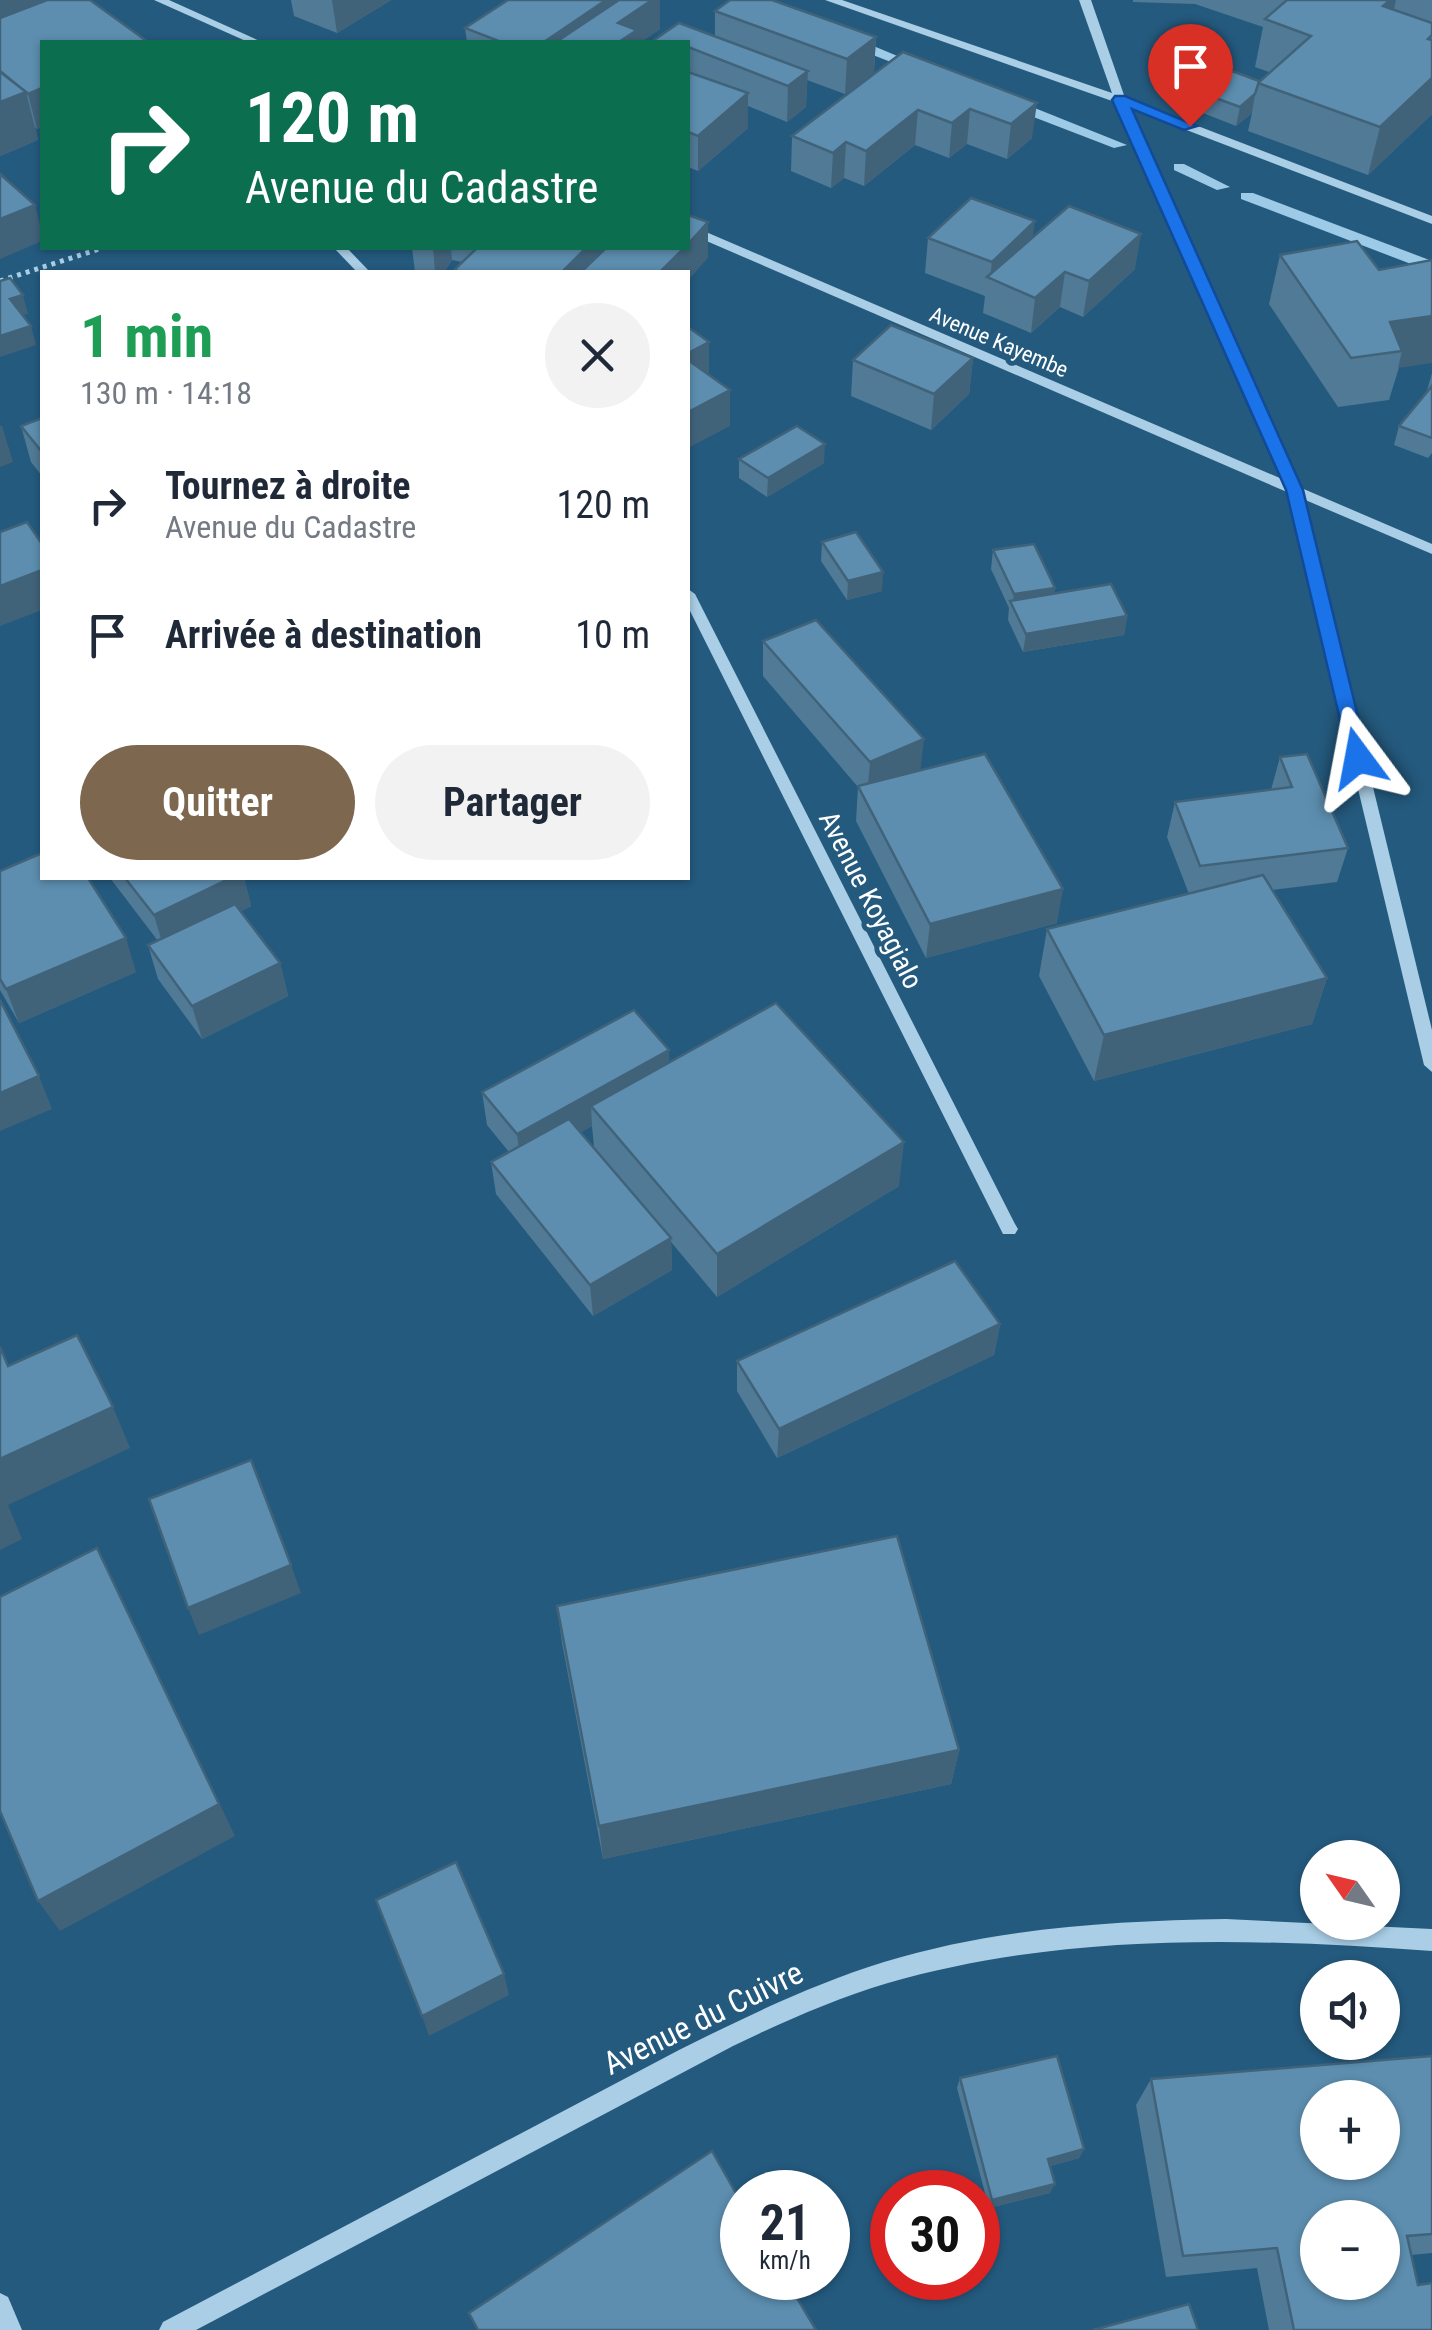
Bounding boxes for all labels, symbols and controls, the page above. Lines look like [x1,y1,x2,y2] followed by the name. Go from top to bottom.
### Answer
[1148,24,1233,127] pin
[1163,39,1218,94] icon: arrive
[245,77,419,159] text: 120 m
[80,80,210,210] icon: right
[245,161,598,214] text: Avenue du Cadastre
[80,301,213,372] text: 1 min
[926,302,1072,382] street label: Avenue Kayembe
[545,303,650,408] button: close
[80,374,252,412] text: 130 m · 14:18
[165,464,411,508] text: Tournez à droite
[80,478,135,533] icon: right
[556,483,650,527] text: 120 m
[165,508,416,546] text: Avenue du Cadastre
[80,608,135,663] icon: arrive
[165,613,482,657] text: Arrivée à destination
[575,613,650,657] text: 10 m
[1306,706,1410,810] position arrow
[80,745,355,860] button: Quitter
[375,745,650,860] button: Partager
[812,806,930,994] street label: Avenue Koyagialo
[1300,1840,1400,1940] north arrow
[1300,1840,1400,2300] map controls
[597,1953,809,2083] street label: Avenue du Cuivre
[1300,1960,1400,2060] button: sound
[1300,2080,1400,2180] button: +
[870,2170,1000,2300] speed limit sign: 30
[760,2194,810,2252] text: 21
[1300,2200,1400,2300] button: −
[759,2246,811,2275] text: km/h

